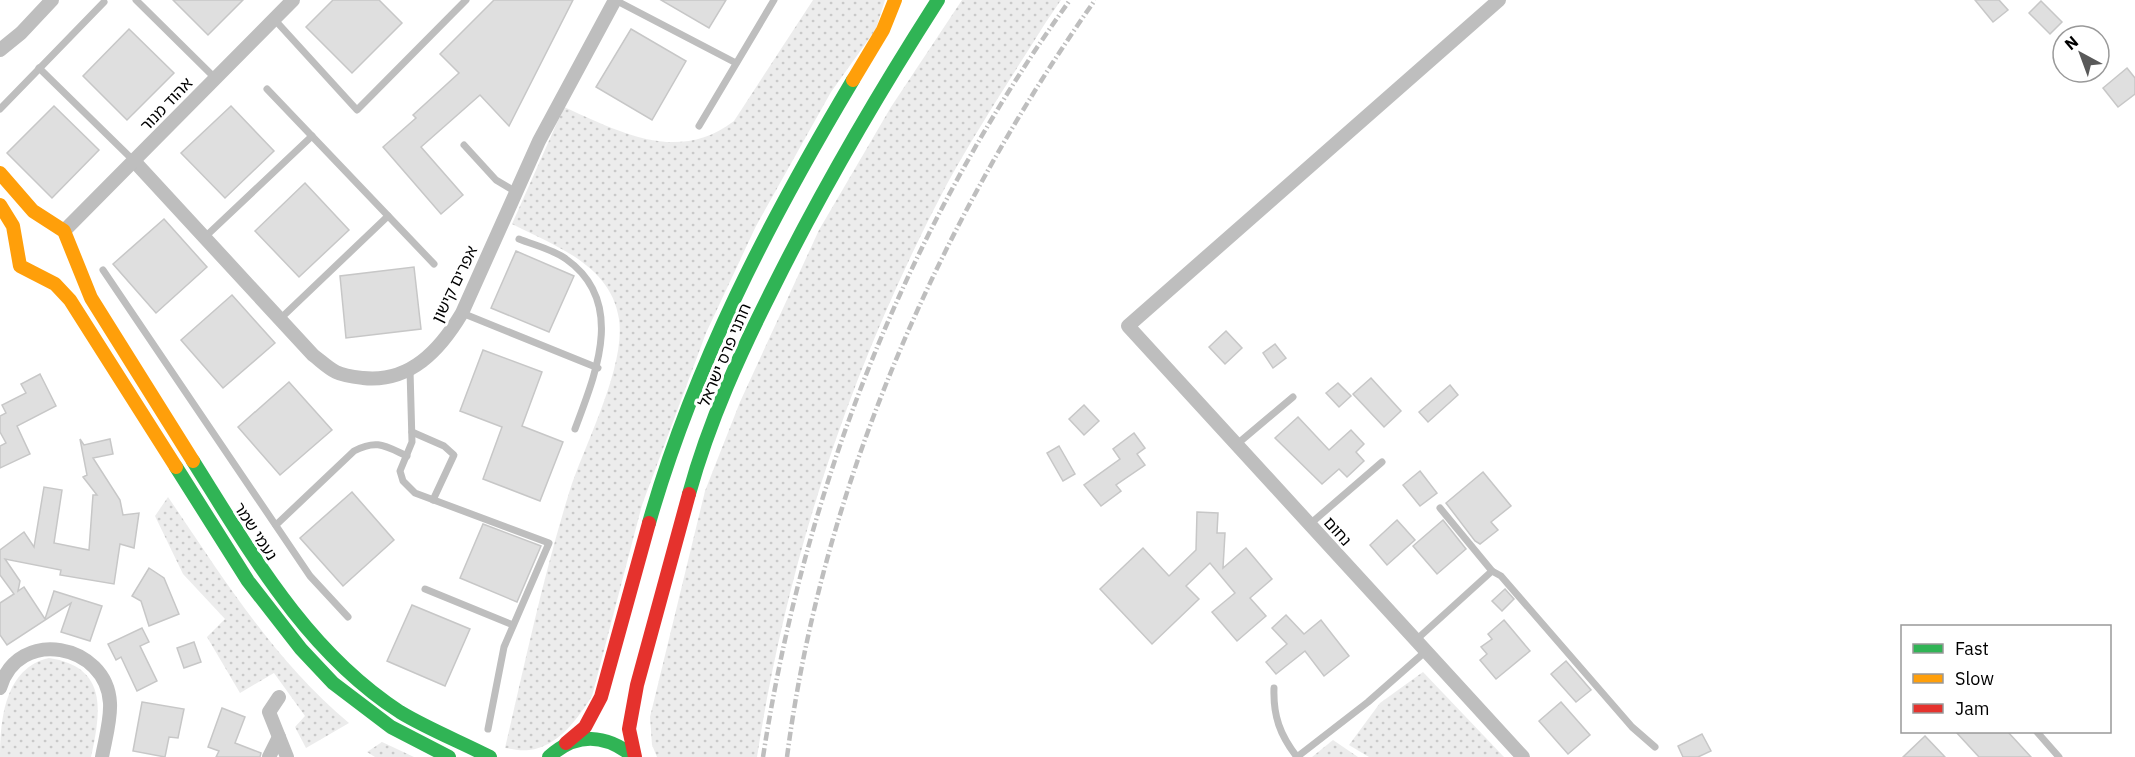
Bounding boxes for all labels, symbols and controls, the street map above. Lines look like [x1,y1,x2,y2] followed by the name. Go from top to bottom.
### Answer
[2051,24,2111,84] north arrow
[2060,31,2082,54] text: N
[136,73,196,135] street label: אהוד מנור
[427,242,481,326] street label: אפרים קישון
[693,300,755,410] street label: חתני פרס ישראל
[230,498,282,564] street label: נעמי שמר
[1320,512,1356,550] street label: נחום
[1901,625,2111,733] legend
[1955,637,1989,660] text: Fast
[1955,667,1994,690] text: Slow
[1955,697,1990,720] text: Jam

